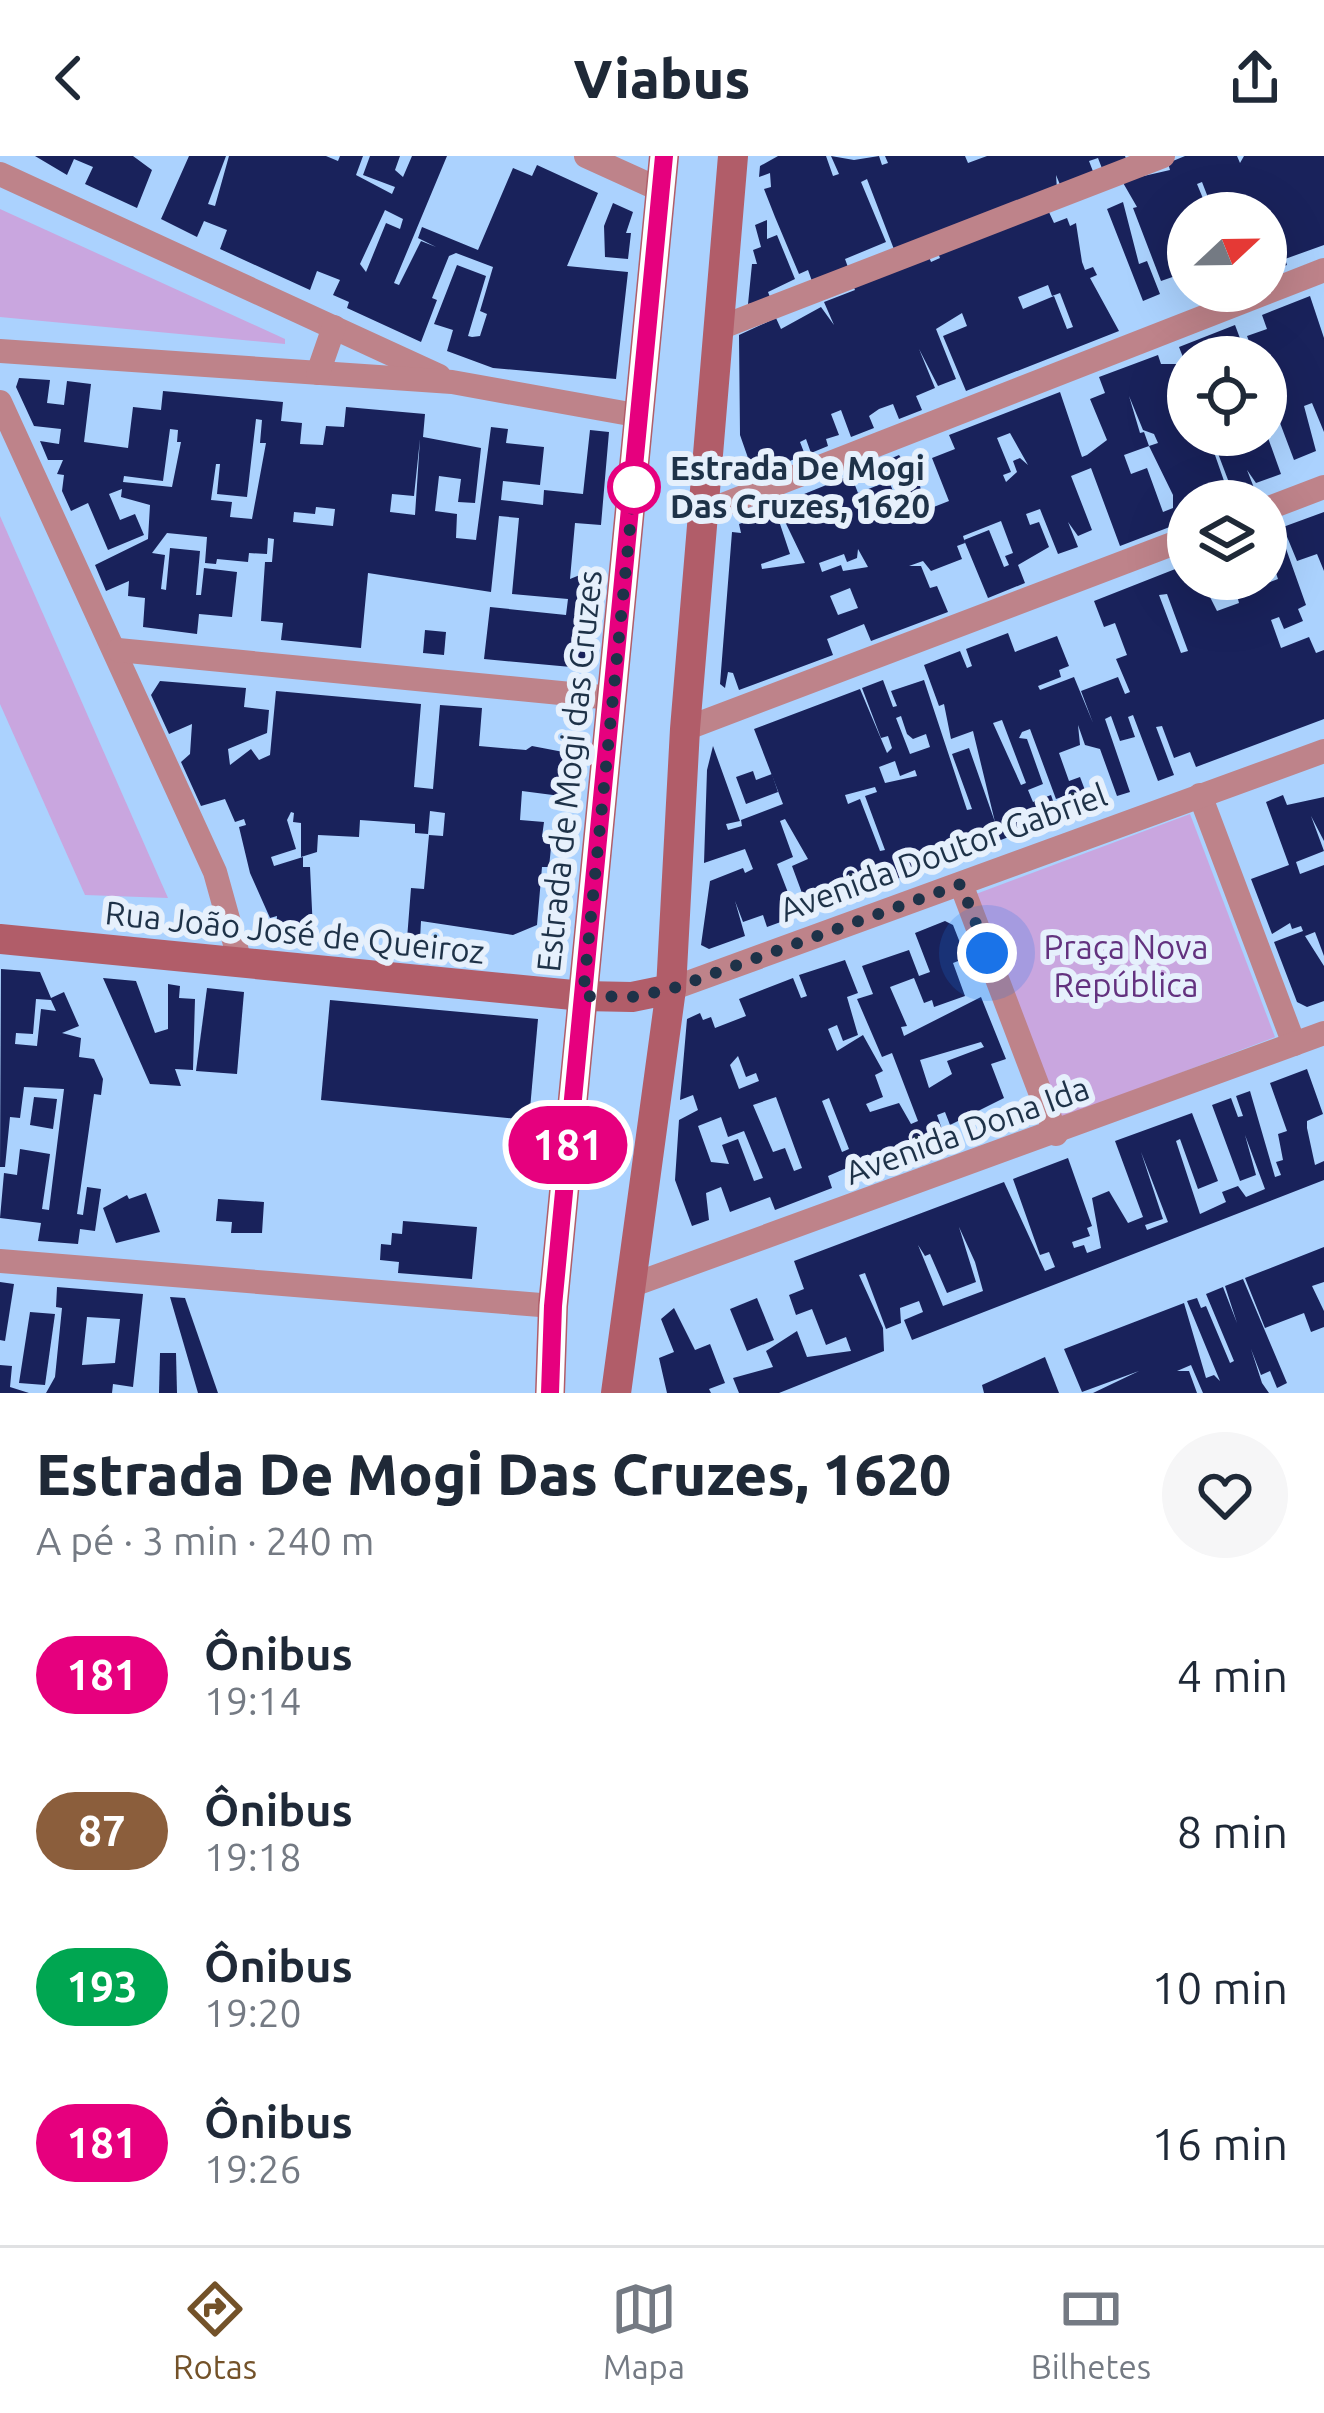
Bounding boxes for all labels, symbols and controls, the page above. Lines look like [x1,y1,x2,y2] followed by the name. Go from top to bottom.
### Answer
[36,45,102,111] icon: back
[1222,45,1288,111] icon: share
[574,48,750,108] text: Viabus
[1167,192,1287,312] north arrow
[1167,192,1287,600] map controls
[1167,336,1287,456] button: locate
[670,449,930,524] place label: Estrada De Mogi Das Cruzes, 1620
[609,462,659,512] marker: Estrada De Mogi Das Cruzes, 1620
[1167,480,1287,600] button: layers
[529,568,608,974] street label: Estrada de Mogi das Cruzes
[774,775,1111,928] street label: Avenida Doutor Gabriel
[103,893,487,970] street label: Rua João José de Queiroz
[957,923,1017,983] your location
[1044,928,1208,1003] park label: Praça Nova República
[840,1068,1094,1191] street label: Avenida Dona Ida
[499,1106,637,1184] line badge: 181
[532,1121,604,1168] text: 181
[1162,1432,1288,1558] button: heart
[36,1442,951,1506] text: Estrada De Mogi Das Cruzes, 1620
[36,1519,374,1562] text: A pé · 3 min · 240 m
[204,1628,353,1679] text: Ônibus
[1177,1650,1288,1701] text: 4 min
[66,1651,138,1698] text: 181
[204,1679,302,1722] text: 19:14
[204,1784,353,1835] text: Ônibus
[1177,1806,1288,1857] text: 8 min
[78,1807,126,1854] text: 87
[204,1835,302,1878] text: 19:18
[204,1940,353,1991] text: Ônibus
[1151,1962,1288,2013] text: 10 min
[66,1963,138,2010] text: 193
[204,1991,302,2034] text: 19:20
[204,2096,353,2147] text: Ônibus
[1151,2118,1288,2169] text: 16 min
[66,2119,138,2166] text: 181
[204,2147,302,2190] text: 19:26
[173,2276,257,2385] tab: Rotas
[603,2276,685,2385] tab: Mapa
[1031,2276,1151,2385] tab: Bilhetes

